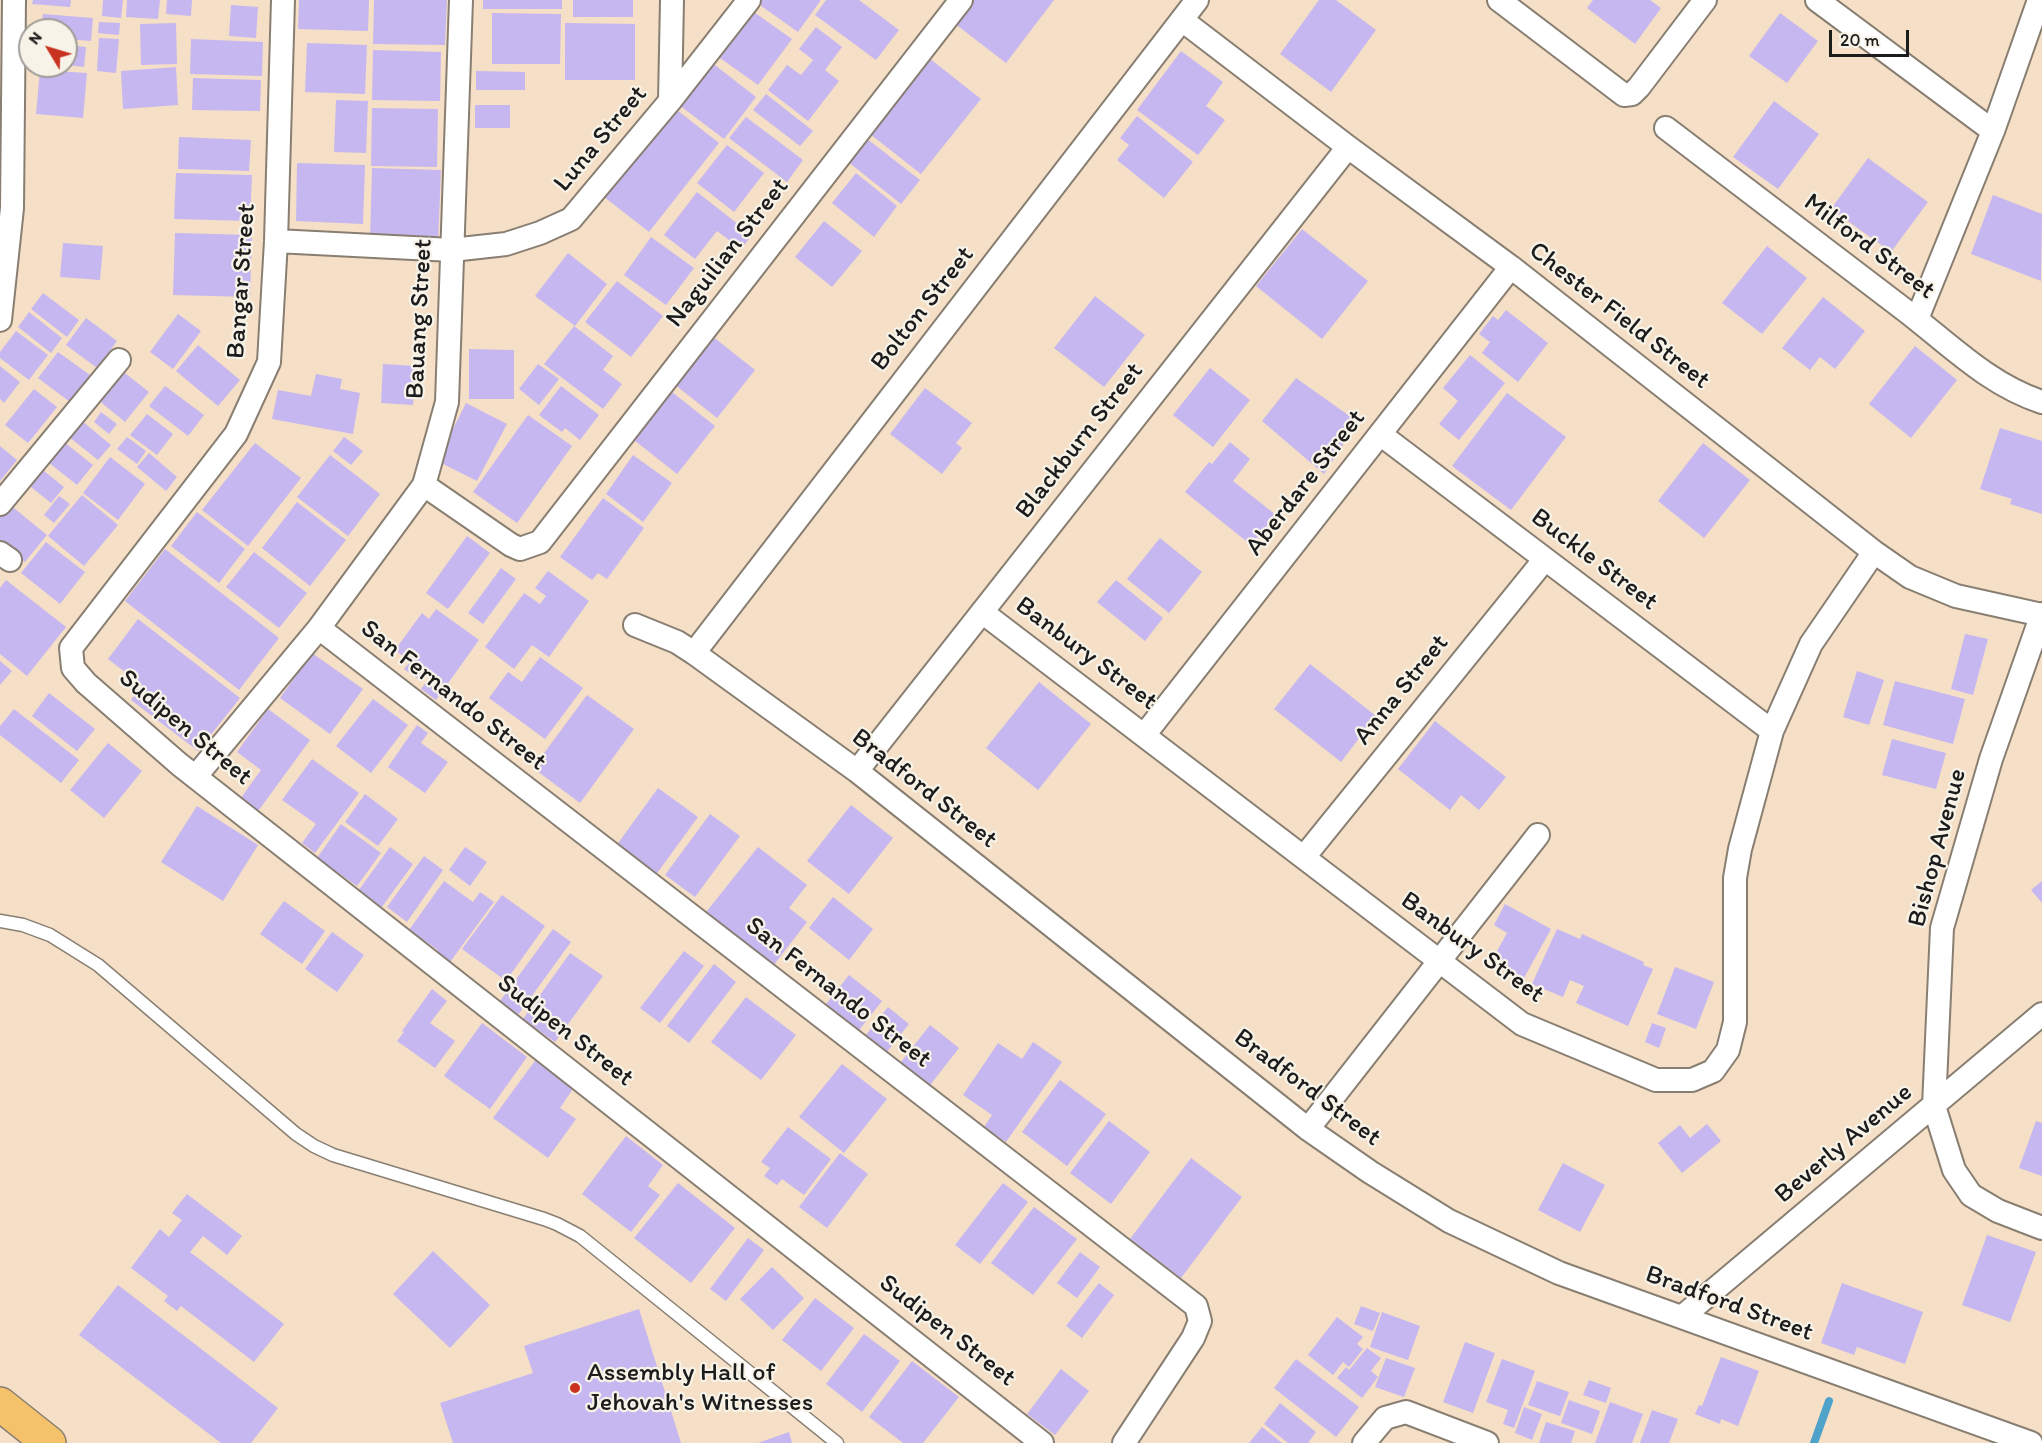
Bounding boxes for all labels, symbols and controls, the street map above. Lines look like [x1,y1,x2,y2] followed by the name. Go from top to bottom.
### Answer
[18,18,78,78] north arrow
[1832,18,1912,56] scale bar
[24,28,46,48] text: N
[1840,29,1880,51] text: 20 m
[547,79,655,199] street label: Luna Street
[660,172,796,334] street label: Naguilian Street
[1797,187,1941,307] street label: Milford Street
[221,202,263,360] street label: Bangar Street
[1522,236,1716,396] street label: Chester Field Street
[400,238,440,400] street label: Bauang Street
[865,240,981,378] street label: Bolton Street
[1009,357,1151,525] street label: Blackburn Street
[1239,404,1373,562] street label: Aberdare Street
[1524,502,1664,618] street label: Buckle Street
[1009,590,1163,718] street label: Banbury Street
[354,614,552,778] street label: San Fernando Street
[1348,628,1456,752] street label: Anna Street
[112,663,258,793] street label: Sudipen Street
[845,722,1003,856] street label: Bradford Street
[1902,766,1974,930] street label: Bishop Avenue
[1394,885,1550,1011] street label: Banbury Street
[739,911,937,1075] street label: San Fernando Street
[491,968,639,1094] street label: Sudipen Street
[1227,1022,1387,1154] street label: Bradford Street
[1769,1077,1919,1211] street label: Beverly Avenue
[1641,1259,1817,1349] street label: Bradford Street
[873,1268,1021,1394] street label: Sudipen Street
[587,1357,813,1418] place label: Assembly Hall of Jehovah's Witnesses
[568,1381,582,1395] marker: Assembly Hall of Jehovah's Witnesses

